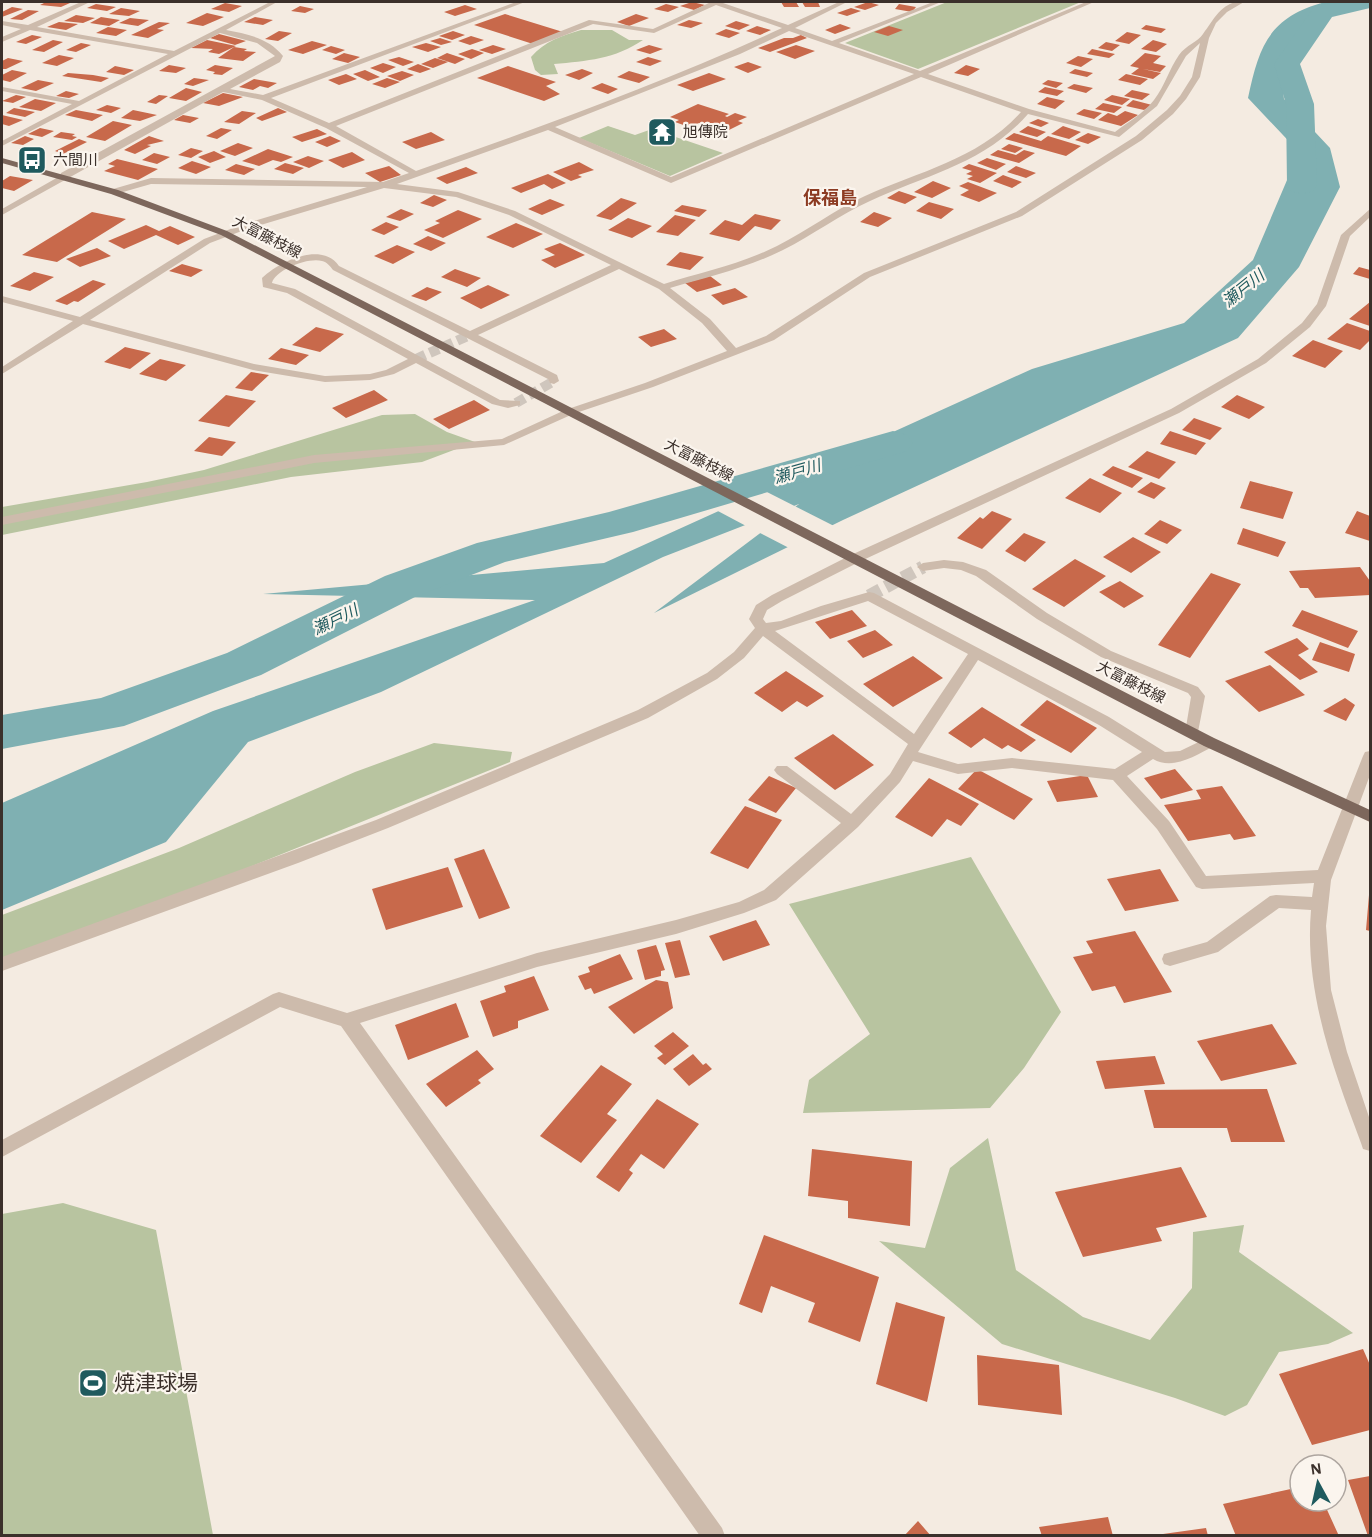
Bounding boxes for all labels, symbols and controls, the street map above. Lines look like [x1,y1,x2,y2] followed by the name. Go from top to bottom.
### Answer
[646,116,678,148] temple icon: 旭傳院
[683,123,728,140] place label: 旭傳院
[16,144,48,176] bus stop icon: 六間川
[53,152,98,168] place label: 六間川
[803,188,857,208] district label: 保福島
[230,213,304,261] street label: 大富藤枝線
[1219,265,1269,310] water label: 瀬戸川
[662,436,736,484] street label: 大富藤枝線
[772,456,824,486] water label: 瀬戸川
[310,600,362,638] water label: 瀬戸川
[1094,658,1168,706] street label: 大富藤枝線
[77,1367,109,1399] sports icon: 焼津球場
[114,1372,198,1394] place label: 焼津球場
[1288,1453,1348,1513] north arrow
[1309,1460,1323,1478] text: N

